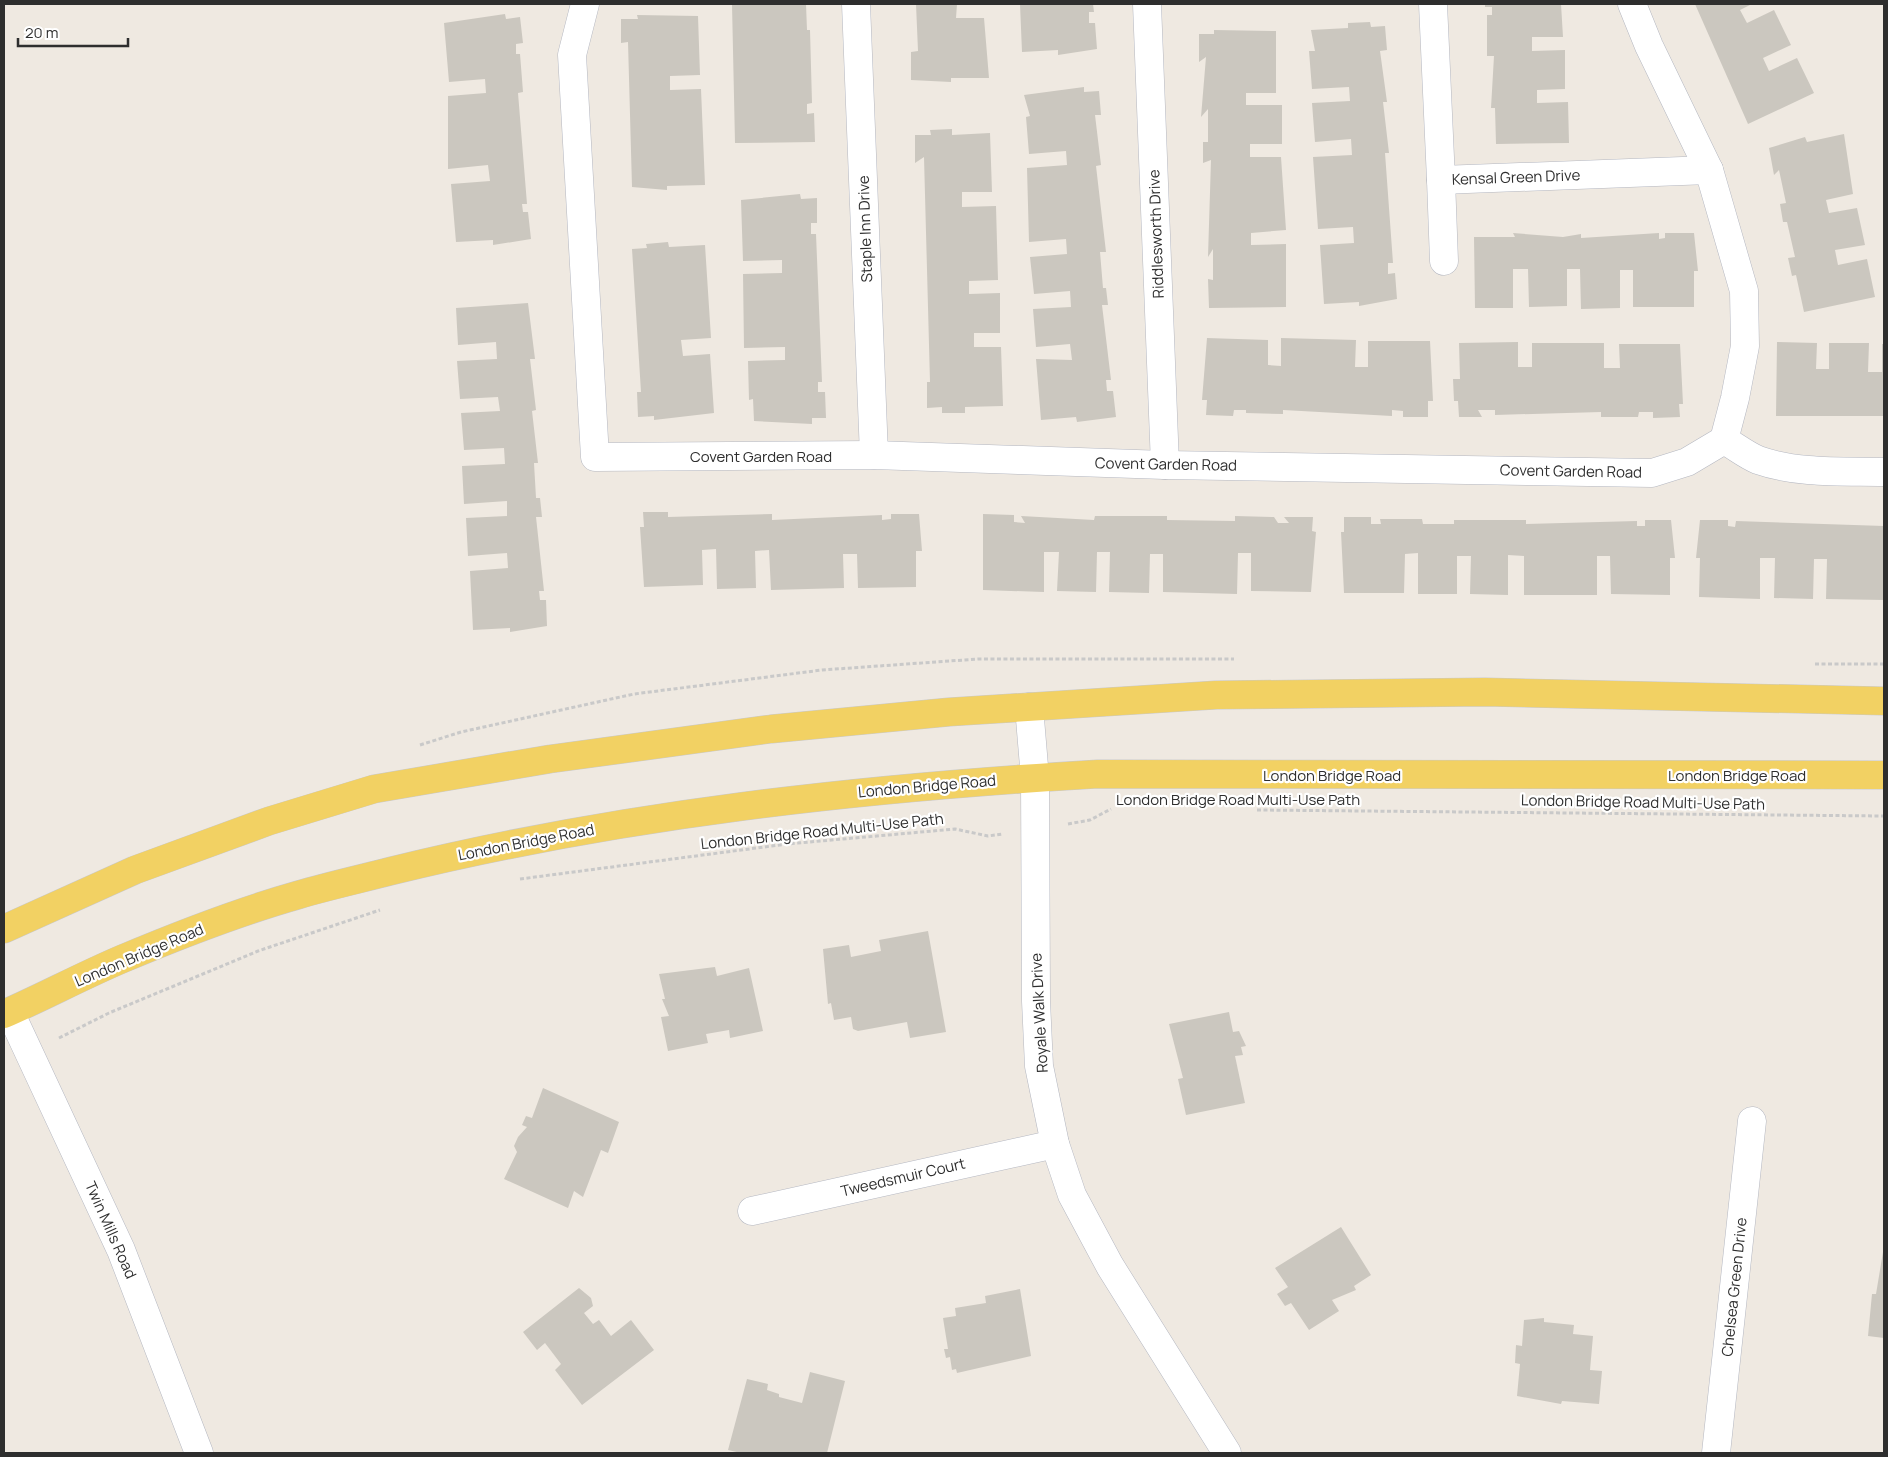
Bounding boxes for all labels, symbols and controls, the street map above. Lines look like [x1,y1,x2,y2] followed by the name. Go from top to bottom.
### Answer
[18,15,128,47] scale bar
[25,22,58,43] text: 20 m
[1451,164,1581,190] street label: Kensal Green Drive
[1143,169,1169,299] street label: Riddlesworth Drive
[853,175,877,283] street label: Staple Inn Drive
[690,446,832,467] street label: Covent Garden Road
[1095,452,1237,476] street label: Covent Garden Road
[1500,459,1642,483] street label: Covent Garden Road
[1263,765,1401,786] street label: London Bridge Road
[1668,765,1806,786] street label: London Bridge Road
[857,770,997,802] street label: London Bridge Road
[1116,789,1360,810] street label: London Bridge Road Multi-Use Path
[1521,789,1765,815] street label: London Bridge Road Multi-Use Path
[699,808,945,854] street label: London Bridge Road Multi-Use Path
[456,819,596,865] street label: London Bridge Road
[71,918,207,992] street label: London Bridge Road
[1025,952,1053,1073] street label: Royale Walk Drive
[839,1152,967,1202] street label: Tweedsmuir Court
[80,1178,142,1282] street label: Twin Mills Road
[1716,1216,1752,1358] street label: Chelsea Green Drive

